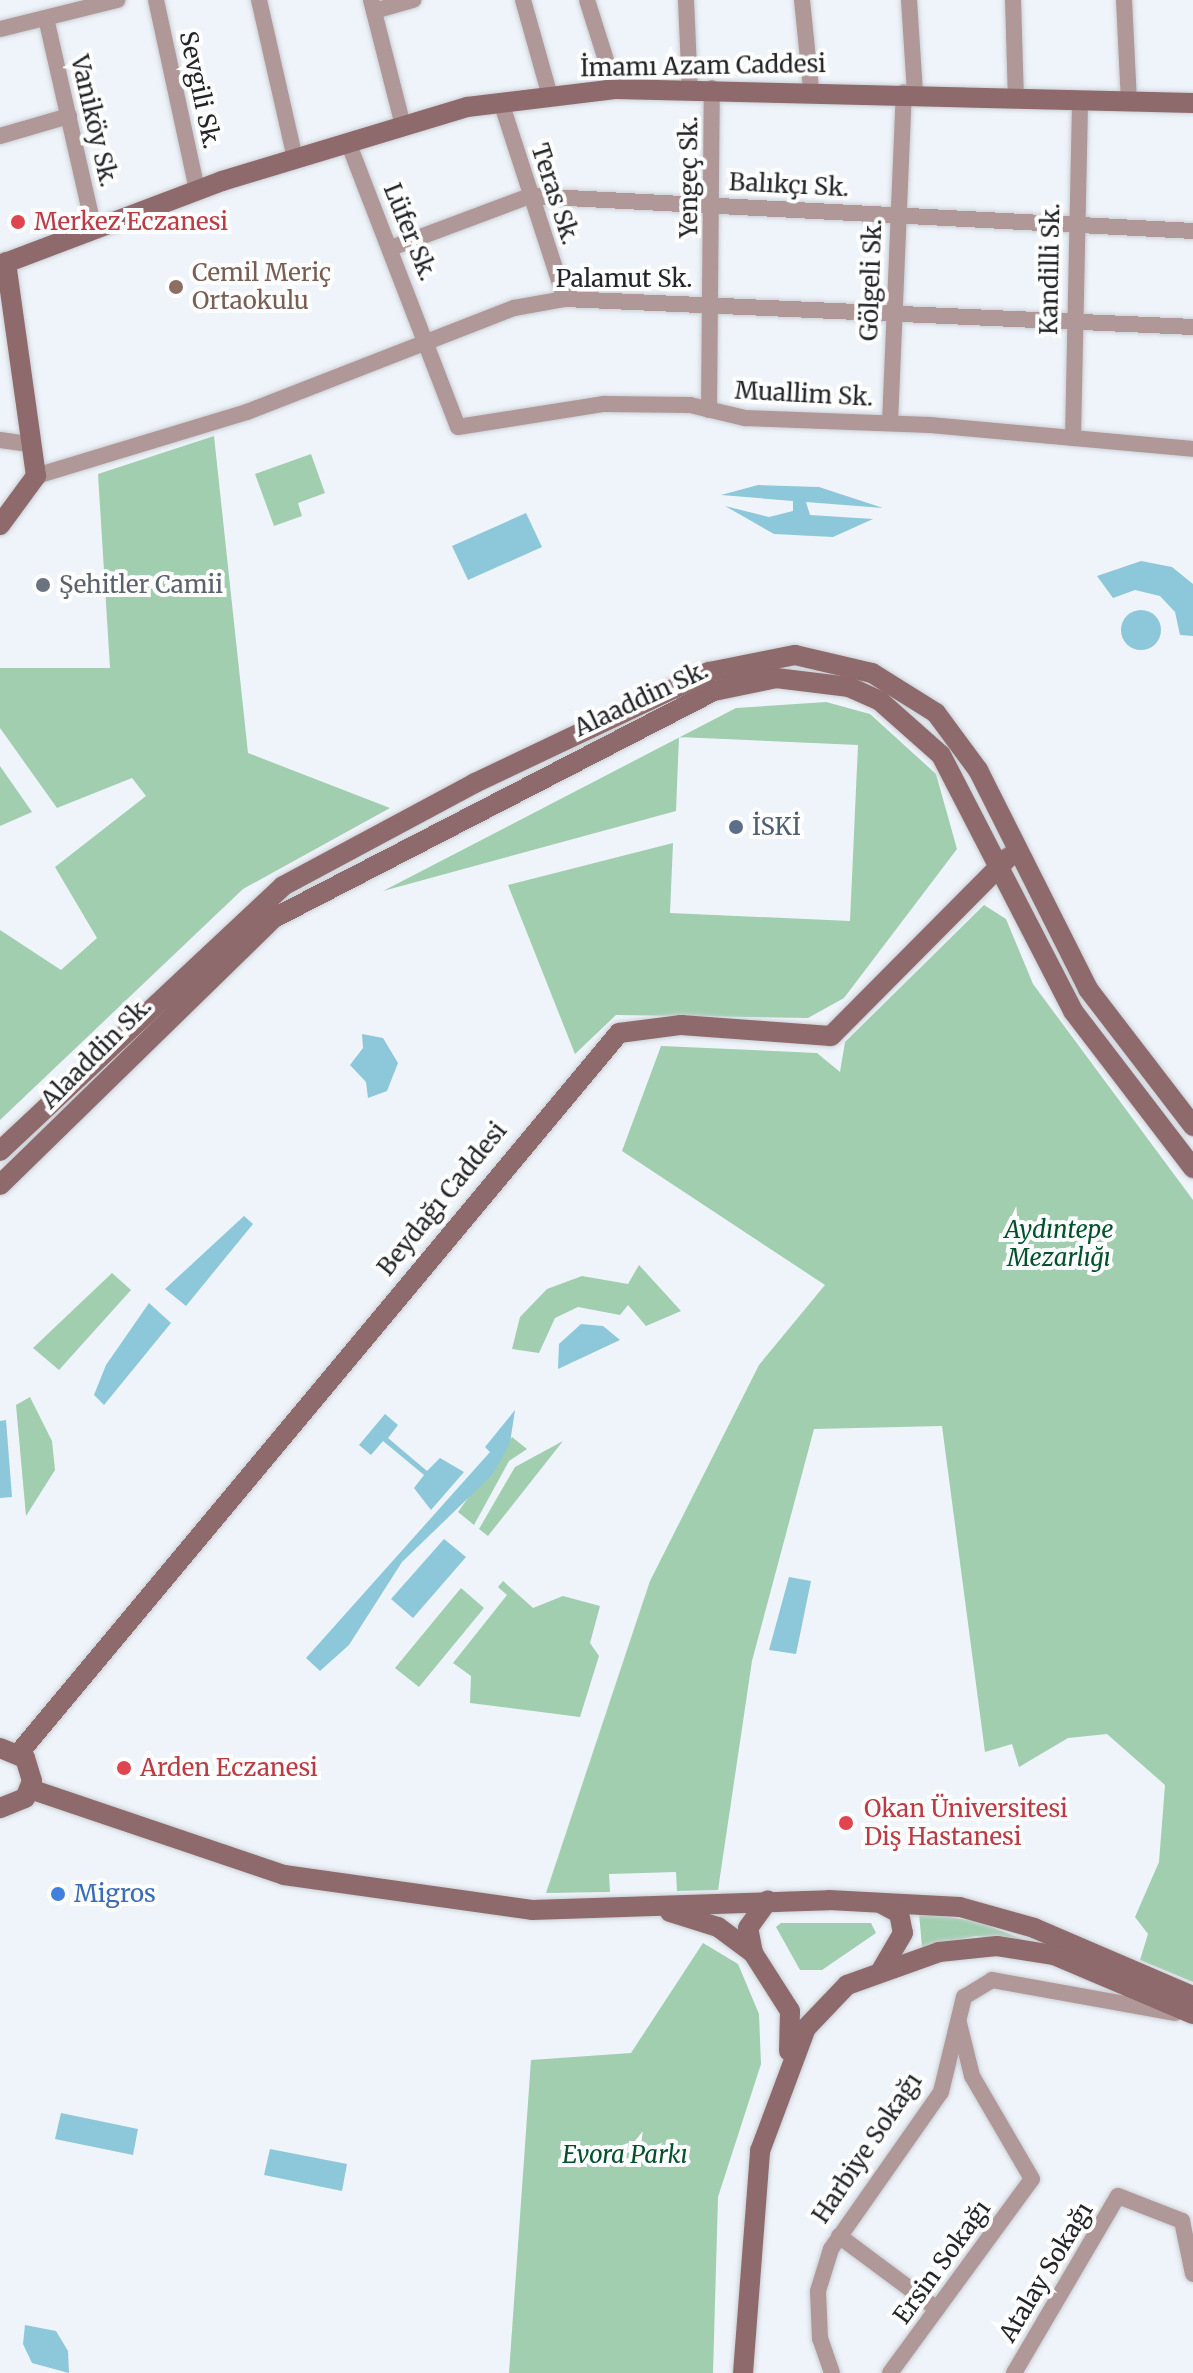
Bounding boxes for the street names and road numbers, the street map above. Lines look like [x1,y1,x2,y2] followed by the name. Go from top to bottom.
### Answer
[174,29,226,151] street label: Sevgili Sk.
[580,49,826,83] street label: İmamı Azam Caddesi
[65,52,123,190] street label: Vaniköy Sk.
[675,116,703,238] street label: Yengeç Sk.
[525,140,585,248] street label: Teras Sk.
[728,167,850,203] street label: Balıkçı Sk.
[377,179,443,285] street label: Lüfer Sk.
[1034,203,1066,335] street label: Kandilli Sk.
[854,219,888,341] street label: Gölgeli Sk.
[556,265,692,293] street label: Palamut Sk.
[734,376,874,412] street label: Muallim Sk.
[569,655,713,743] street label: Alaaddin Sk.
[35,992,157,1114] street label: Alaaddin Sk.
[371,1117,513,1281] street label: Beydağı Caddesi
[806,2067,928,2229] street label: Harbiye Sokağı
[888,2195,996,2329] street label: Ersin Sokağı
[993,2197,1099,2347] street label: Atalay Sokağı

